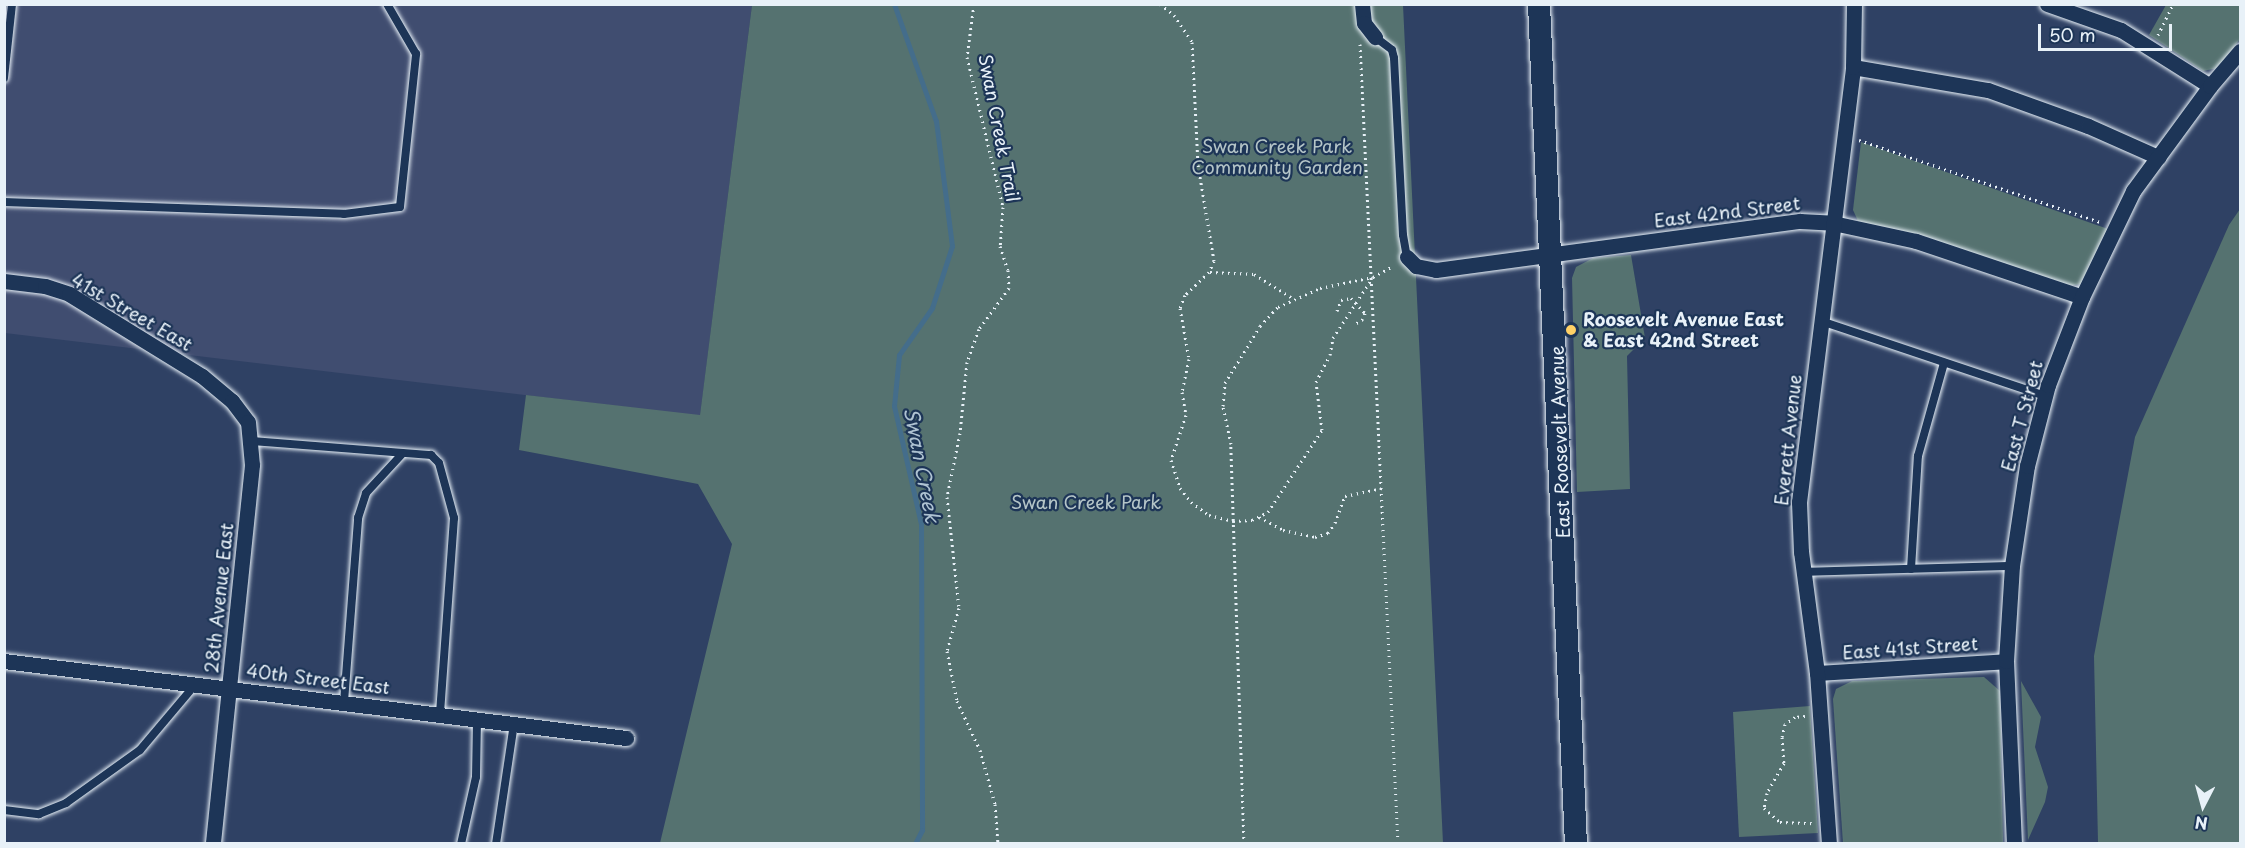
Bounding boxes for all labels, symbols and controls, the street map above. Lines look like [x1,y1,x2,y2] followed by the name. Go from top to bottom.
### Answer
[2041,12,2174,50] scale bar
[2049,21,2096,48] text: 50 m
[974,51,1024,205] street label: Swan Creek Trail
[1192,136,1362,178] park label: Swan Creek Park Community Garden
[1652,192,1802,232] street label: East 42nd Street
[66,268,198,356] street label: 41st Street East
[1583,309,1785,352] place label: Roosevelt Avenue East & East 42nd Street
[1564,323,1578,337] marker: Roosevelt Avenue East & East 42nd Street
[1546,346,1574,538] street label: East Roosevelt Avenue
[1997,358,2047,474] street label: East T Street
[1770,374,1806,506] street label: Everett Avenue
[899,405,945,525] water label: Swan Creek
[1010,491,1162,513] park label: Swan Creek Park
[200,521,238,675] street label: 28th Avenue East
[1840,632,1980,664] street label: East 41st Street
[244,659,392,699] street label: 40th Street East
[2173,776,2233,836] north arrow
[2194,811,2209,836] text: N

